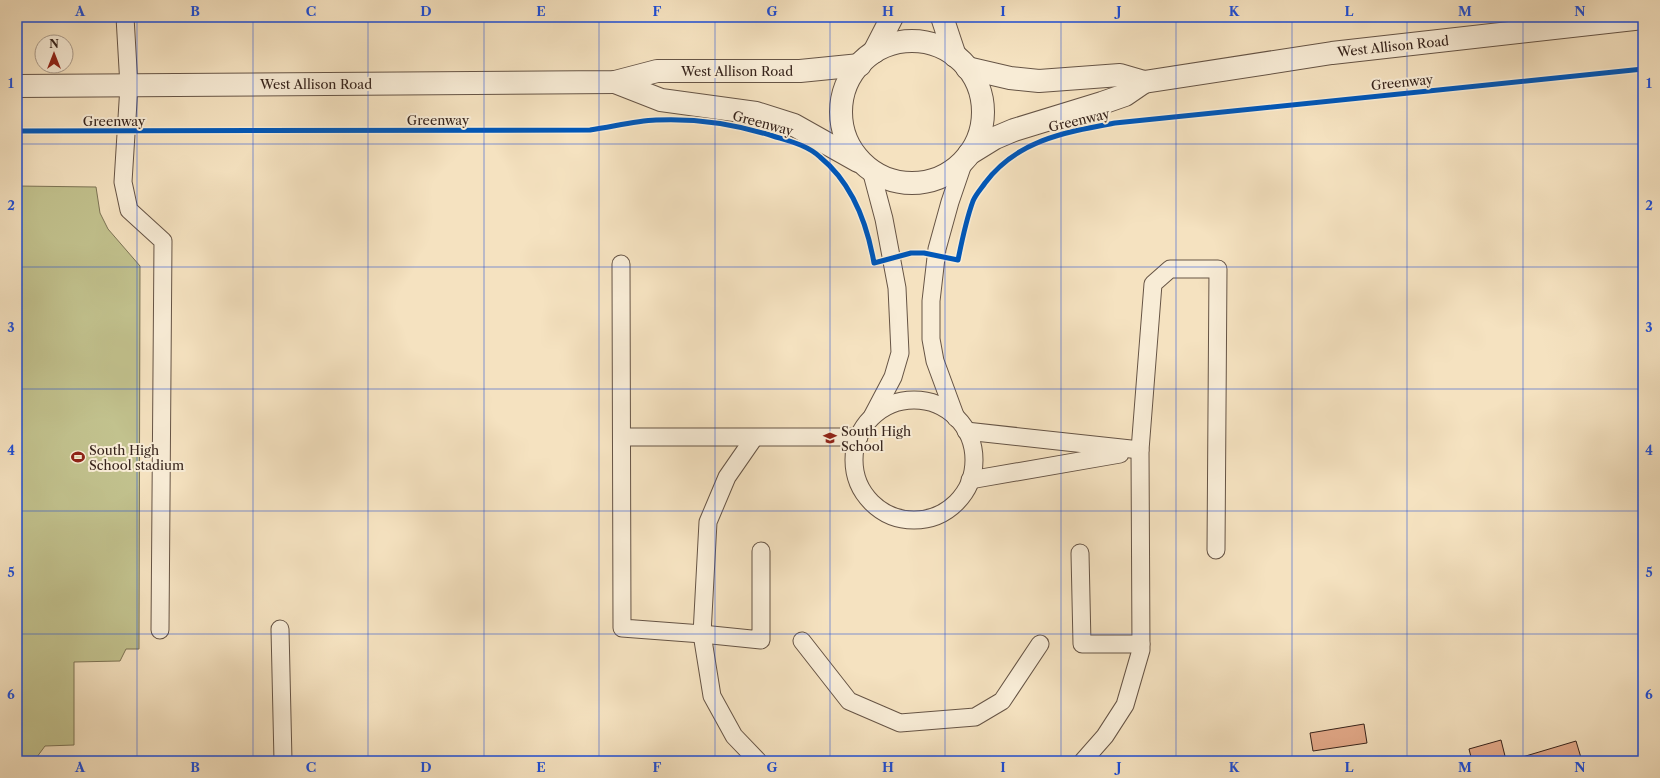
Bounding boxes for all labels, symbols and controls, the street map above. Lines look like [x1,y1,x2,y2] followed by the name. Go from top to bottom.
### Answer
[74,3,86,19] text: A
[190,3,200,19] text: B
[306,3,316,19] text: C
[420,3,432,19] text: D
[536,3,546,19] text: E
[653,3,662,19] text: F
[766,3,778,19] text: G
[882,3,894,19] text: H
[1000,3,1006,19] text: I
[1114,3,1122,19] text: J
[1229,3,1240,19] text: K
[1345,3,1354,19] text: L
[1458,3,1472,19] text: M
[1574,3,1586,19] text: N
[1335,32,1450,60] street label: West Allison Road
[34,34,74,74] north arrow
[49,37,59,51] text: N
[680,63,793,79] street label: West Allison Road
[1370,71,1435,93] street label: Greenway
[8,75,14,91] text: 1
[1646,75,1652,91] text: 1
[259,76,372,92] street label: West Allison Road
[1047,105,1112,135] street label: Greenway
[731,107,796,139] street label: Greenway
[407,112,470,128] street label: Greenway
[83,113,146,129] street label: Greenway
[7,197,15,213] text: 2
[1645,197,1653,213] text: 2
[7,319,15,335] text: 3
[1645,319,1653,335] text: 3
[841,423,911,454] place label: South High School
[822,430,838,446] school or university icon: South High School
[7,442,15,458] text: 4
[89,442,184,473] place label: South High School stadium
[1645,442,1653,458] text: 4
[70,449,86,465] sports icon: South High School stadium
[7,564,15,580] text: 5
[1645,564,1653,580] text: 5
[7,686,15,702] text: 6
[1645,686,1653,702] text: 6
[74,759,86,775] text: A
[190,759,200,775] text: B
[306,759,316,775] text: C
[420,759,432,775] text: D
[536,759,546,775] text: E
[653,759,662,775] text: F
[766,759,778,775] text: G
[882,759,894,775] text: H
[1000,759,1006,775] text: I
[1114,759,1122,775] text: J
[1229,759,1240,775] text: K
[1345,759,1354,775] text: L
[1458,759,1472,775] text: M
[1574,759,1586,775] text: N

